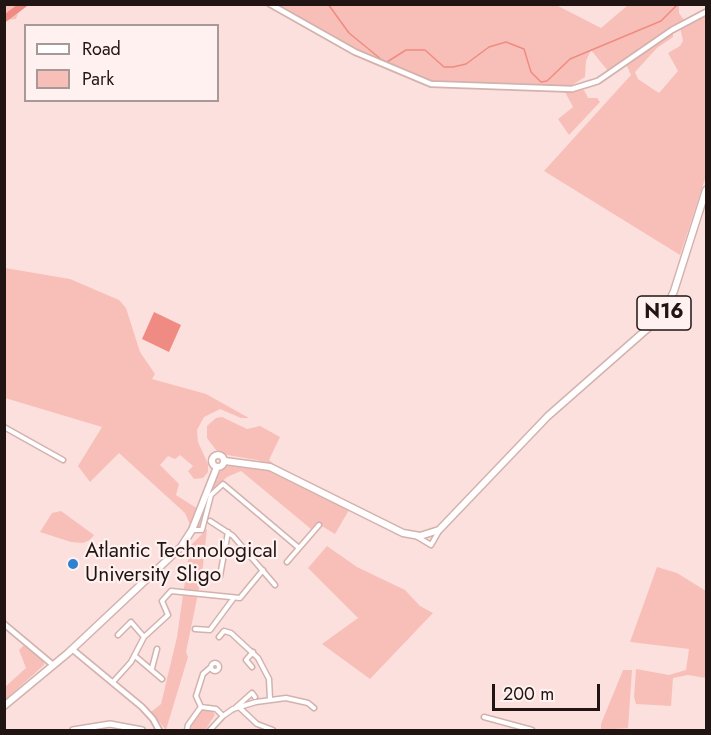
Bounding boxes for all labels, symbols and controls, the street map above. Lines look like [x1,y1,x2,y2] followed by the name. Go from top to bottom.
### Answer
[24,24,219,102] legend
[82,36,121,62] text: Road
[82,66,114,92] text: Park
[637,296,691,330] road number: N16
[85,539,277,589] place label: Atlantic Technological University Sligo
[66,557,80,571] marker: Atlantic Technological University Sligo
[495,672,603,710] scale bar
[503,681,554,707] text: 200 m

